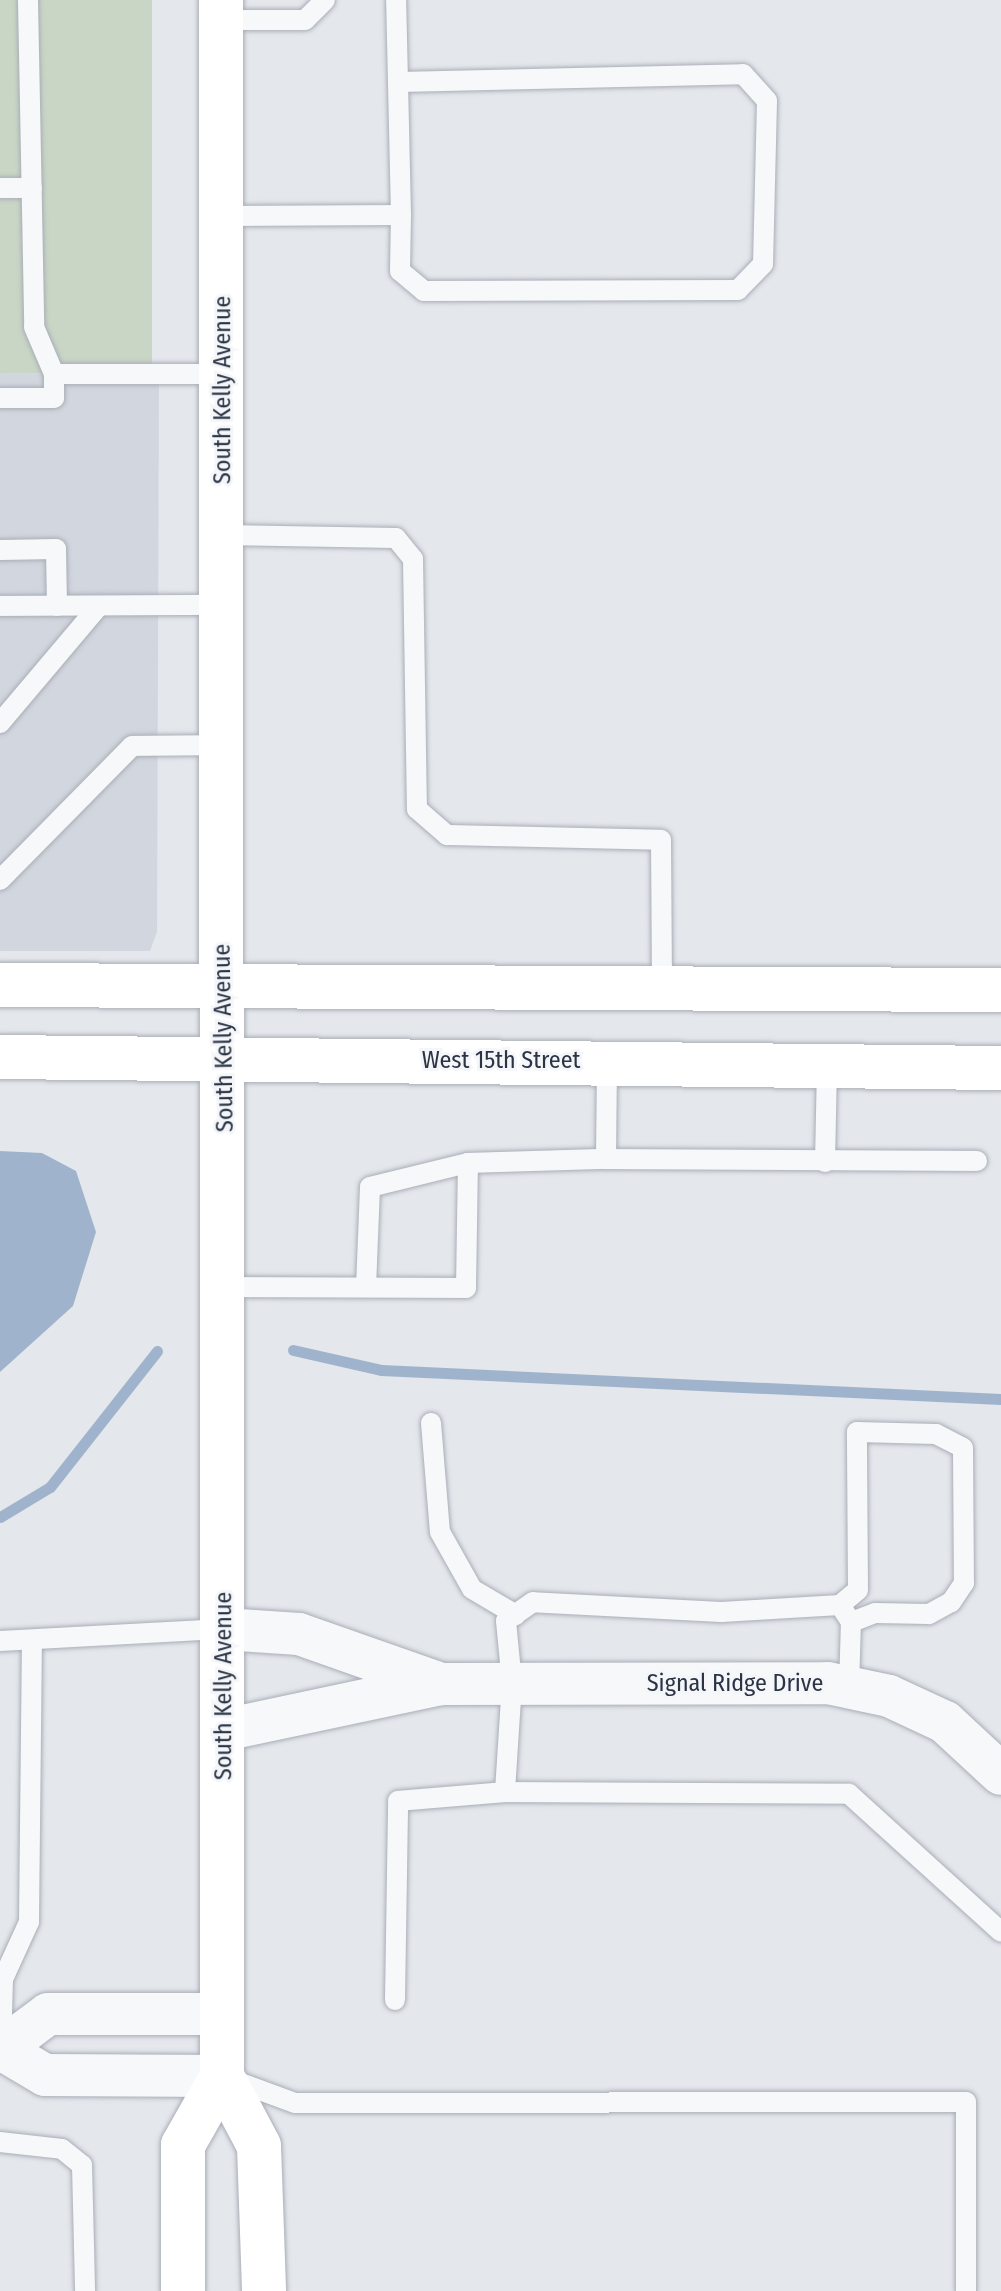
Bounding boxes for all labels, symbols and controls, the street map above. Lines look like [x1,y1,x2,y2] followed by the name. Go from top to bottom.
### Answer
[209,296,237,484] street label: South Kelly Avenue
[208,944,240,1132] street label: South Kelly Avenue
[422,1047,580,1075] street label: West 15th Street
[210,1592,238,1780] street label: South Kelly Avenue
[647,1670,823,1698] street label: Signal Ridge Drive

